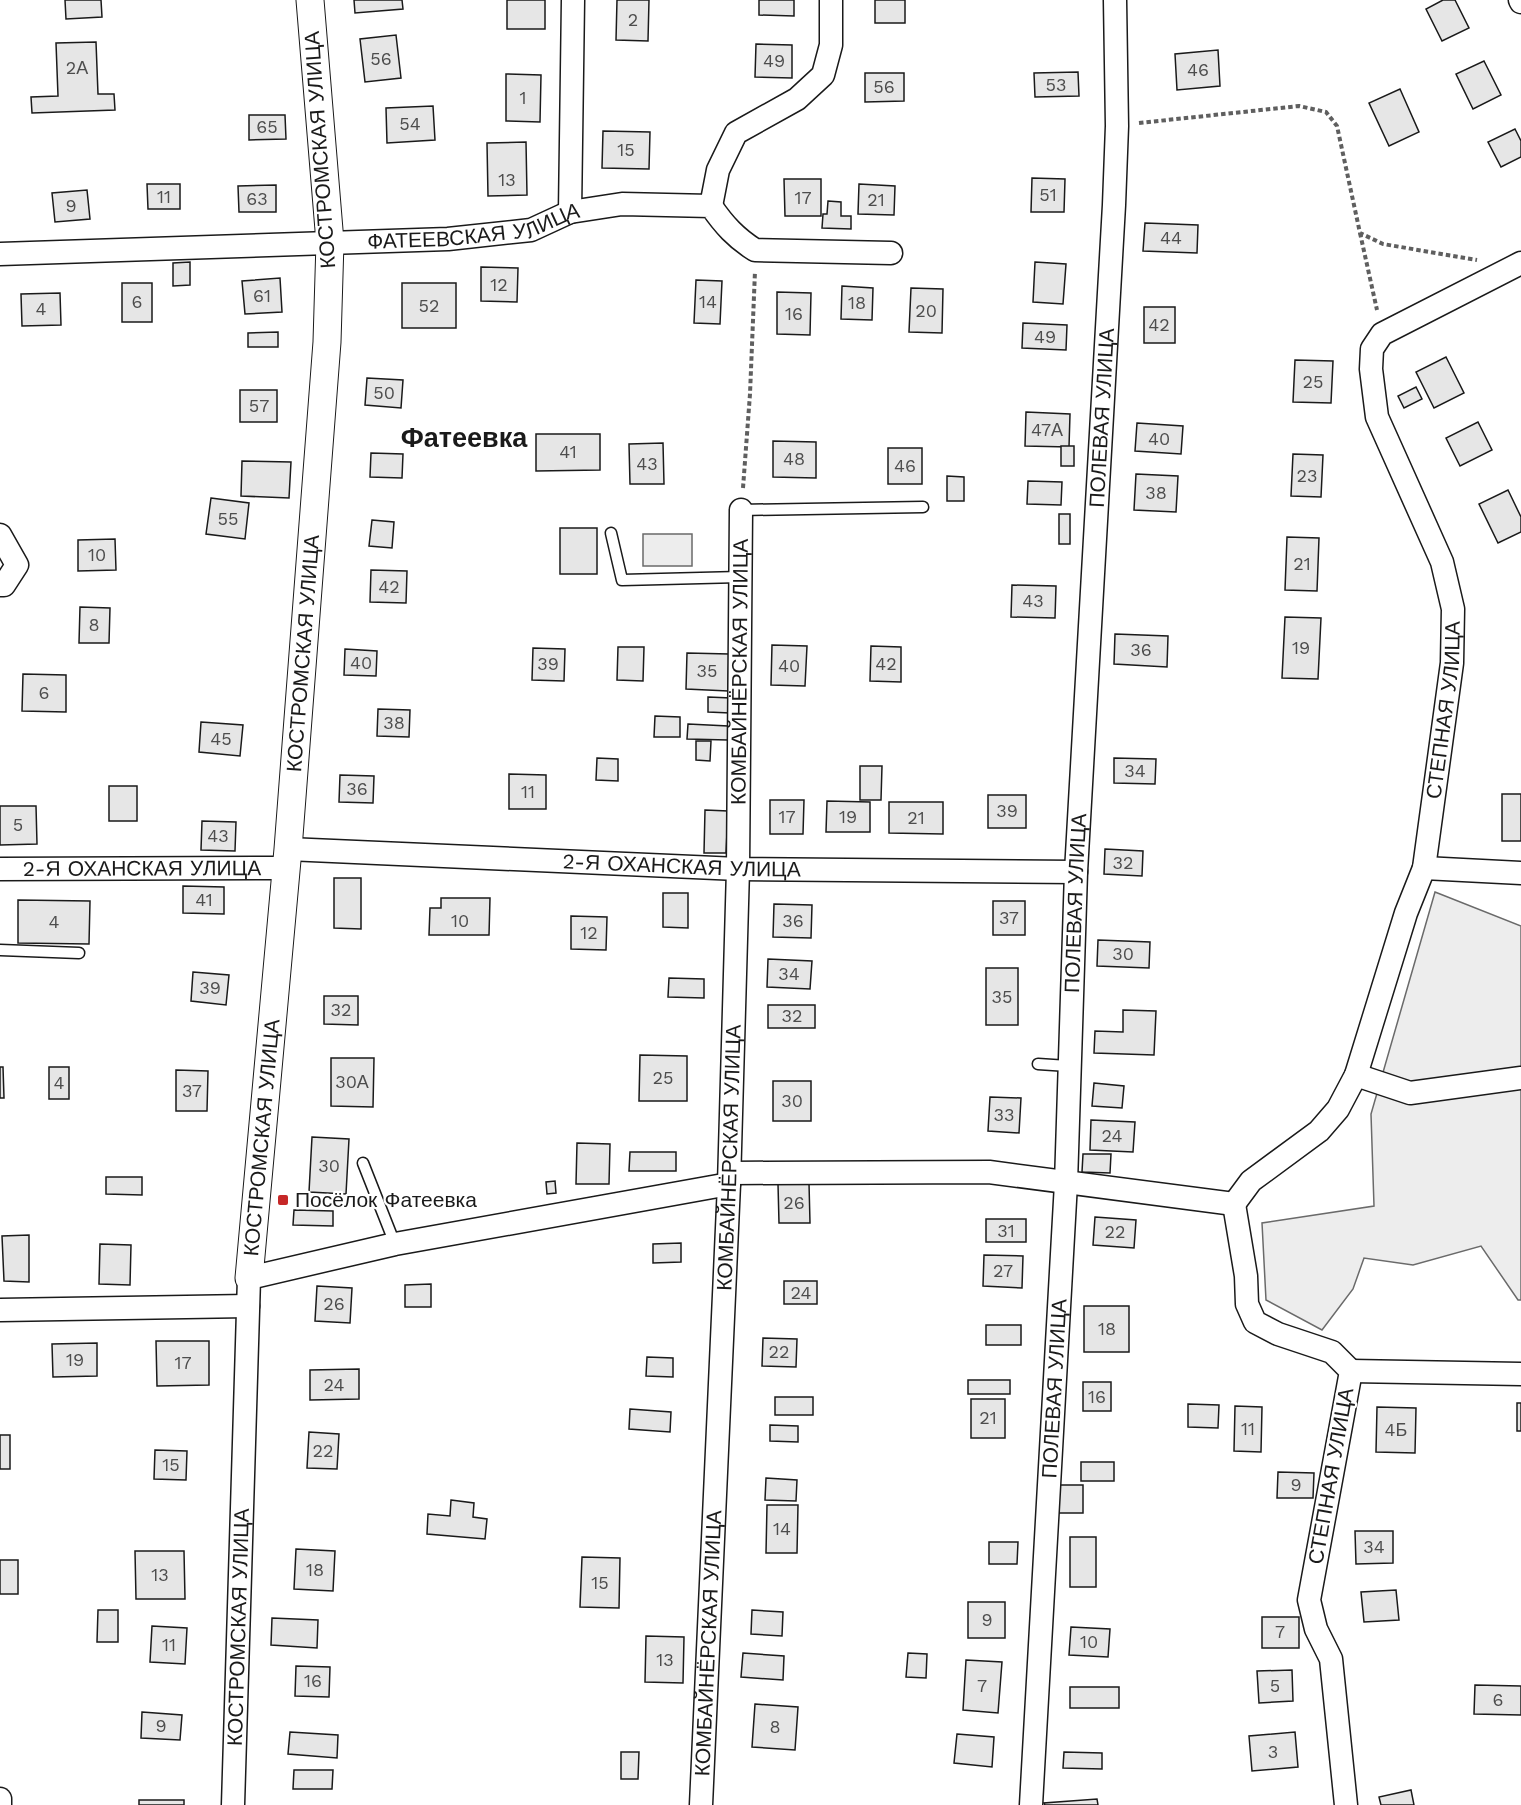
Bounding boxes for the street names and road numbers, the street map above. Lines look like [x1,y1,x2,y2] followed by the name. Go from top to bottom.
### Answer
[299,31,340,270] street label: КОСТРОМСКАЯ УЛИЦА
[367,198,581,254] street label: ФАТЕЕВСКАЯ УЛИЦА
[1084,327,1119,508] street label: ПОЛЕВАЯ УЛИЦА
[281,534,324,773] street label: КОСТРОМСКАЯ УЛИЦА
[726,539,753,805] street label: КОМБАЙНЁРСКАЯ УЛИЦА
[1421,621,1465,800] street label: СТЕПНАЯ УЛИЦА
[1059,813,1091,993] street label: ПОЛЕВАЯ УЛИЦА
[562,848,801,882] street label: 2-Я ОХАНСКАЯ УЛИЦА
[23,855,261,881] street label: 2-Я ОХАНСКАЯ УЛИЦА
[238,1018,284,1257] street label: КОСТРОМСКАЯ УЛИЦА
[711,1024,746,1291] street label: КОМБАЙНЁРСКАЯ УЛИЦА
[1036,1298,1071,1479] street label: ПОЛЕВАЯ УЛИЦА
[1303,1386,1358,1566] street label: СТЕПНАЯ УЛИЦА
[222,1508,254,1746] street label: КОСТРОМСКАЯ УЛИЦА
[689,1510,726,1777] street label: КОМБАЙНЁРСКАЯ УЛИЦА

